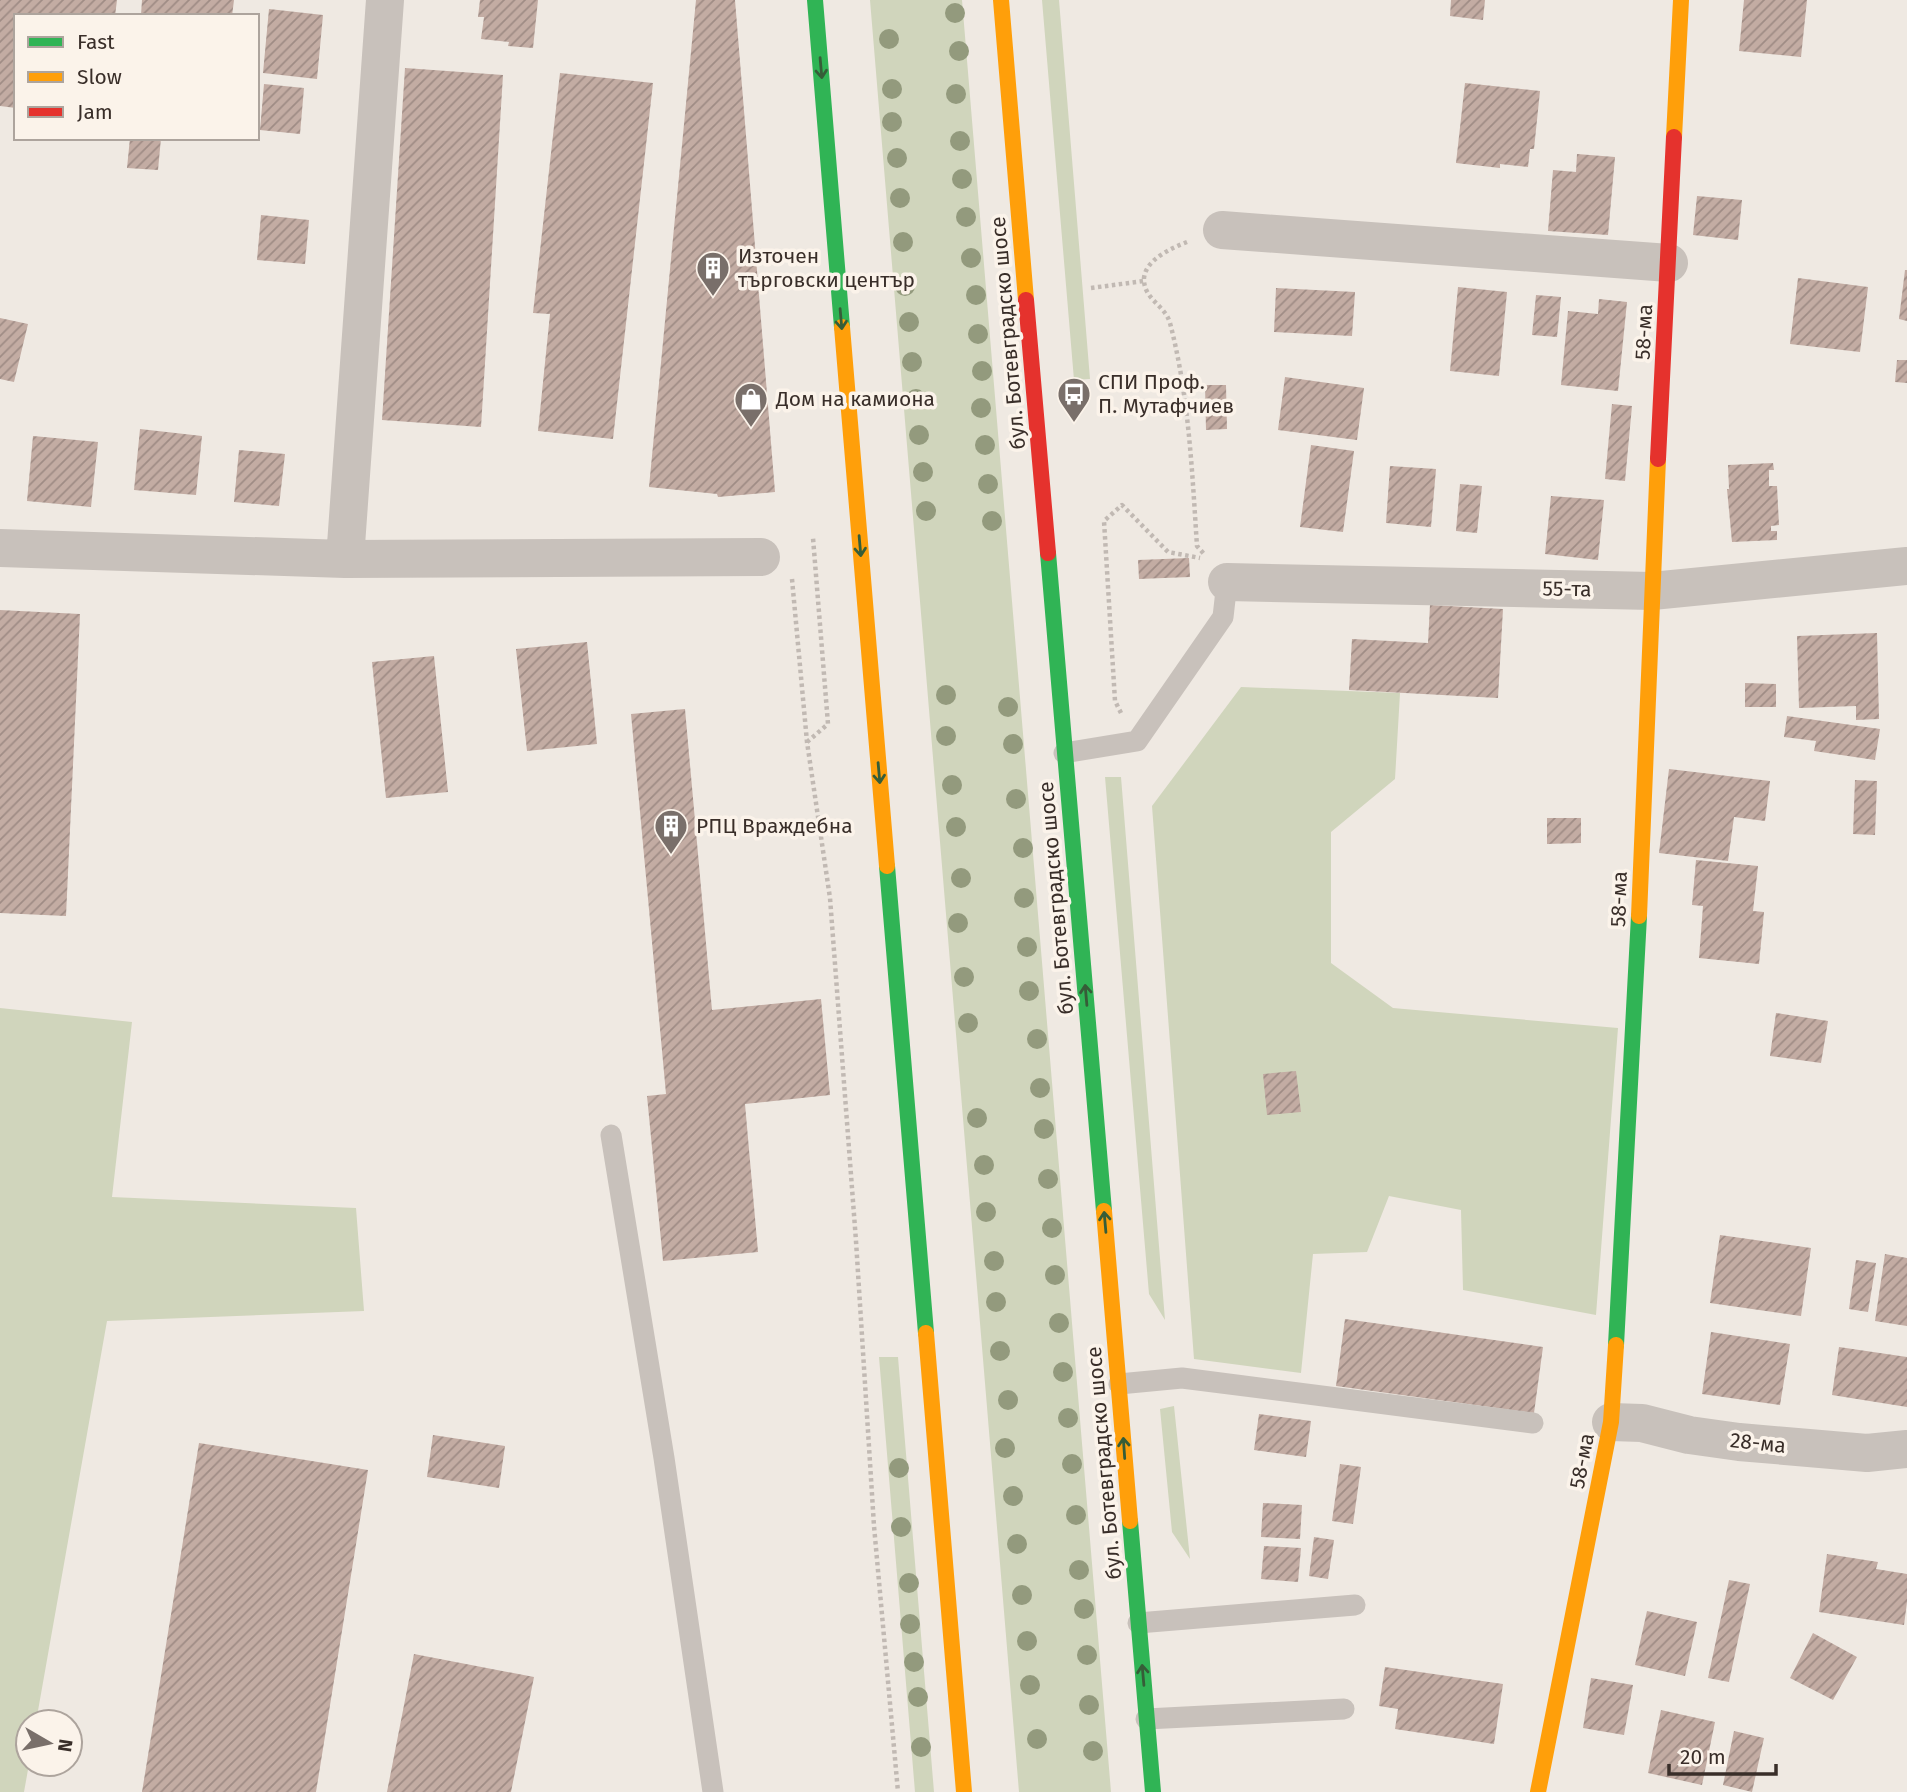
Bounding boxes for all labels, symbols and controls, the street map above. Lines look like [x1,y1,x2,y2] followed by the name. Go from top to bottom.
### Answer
[14,14,259,140] legend
[77,29,115,55] text: Fast
[815,56,828,79] one-way arrow
[77,64,122,90] text: Slow
[77,99,113,125] text: Jam
[985,215,1031,451] street label: бул. Ботевградско шосе
[738,243,915,293] place label: Източен търговски център
[694,249,732,298] building icon: Източен търговски център
[1630,303,1658,361] street label: 58-ма
[835,307,848,330] one-way arrow
[1098,369,1234,419] place label: СПИ Проф. П. Мутафчиев
[1055,375,1093,424] bus stop icon: СПИ Проф. П. Мутафчиев
[732,380,770,429] shop icon: Дом на камиона
[775,386,935,412] place label: Дом на камиона
[854,534,867,557] one-way arrow
[1542,576,1592,602] street label: 55-та
[873,761,886,783] one-way arrow
[1033,780,1079,1016] street label: бул. Ботевградско шосе
[652,807,690,856] building icon: РПЦ Враждебна
[696,813,853,839] place label: РПЦ Враждебна
[1605,871,1633,927] street label: 58-ма
[1079,984,1092,1007] one-way arrow
[1098,1211,1111,1234] one-way arrow
[1081,1345,1127,1581] street label: бул. Ботевградско шосе
[1729,1427,1787,1459] street label: 28-ма
[1564,1431,1600,1491] street label: 58-ма
[1117,1438,1130,1460] one-way arrow
[1136,1664,1149,1687] one-way arrow
[14,1708,84,1778] north arrow
[1669,1732,1776,1776] scale bar
[53,1738,78,1754] text: N
[1680,1744,1726,1770] text: 20 m

